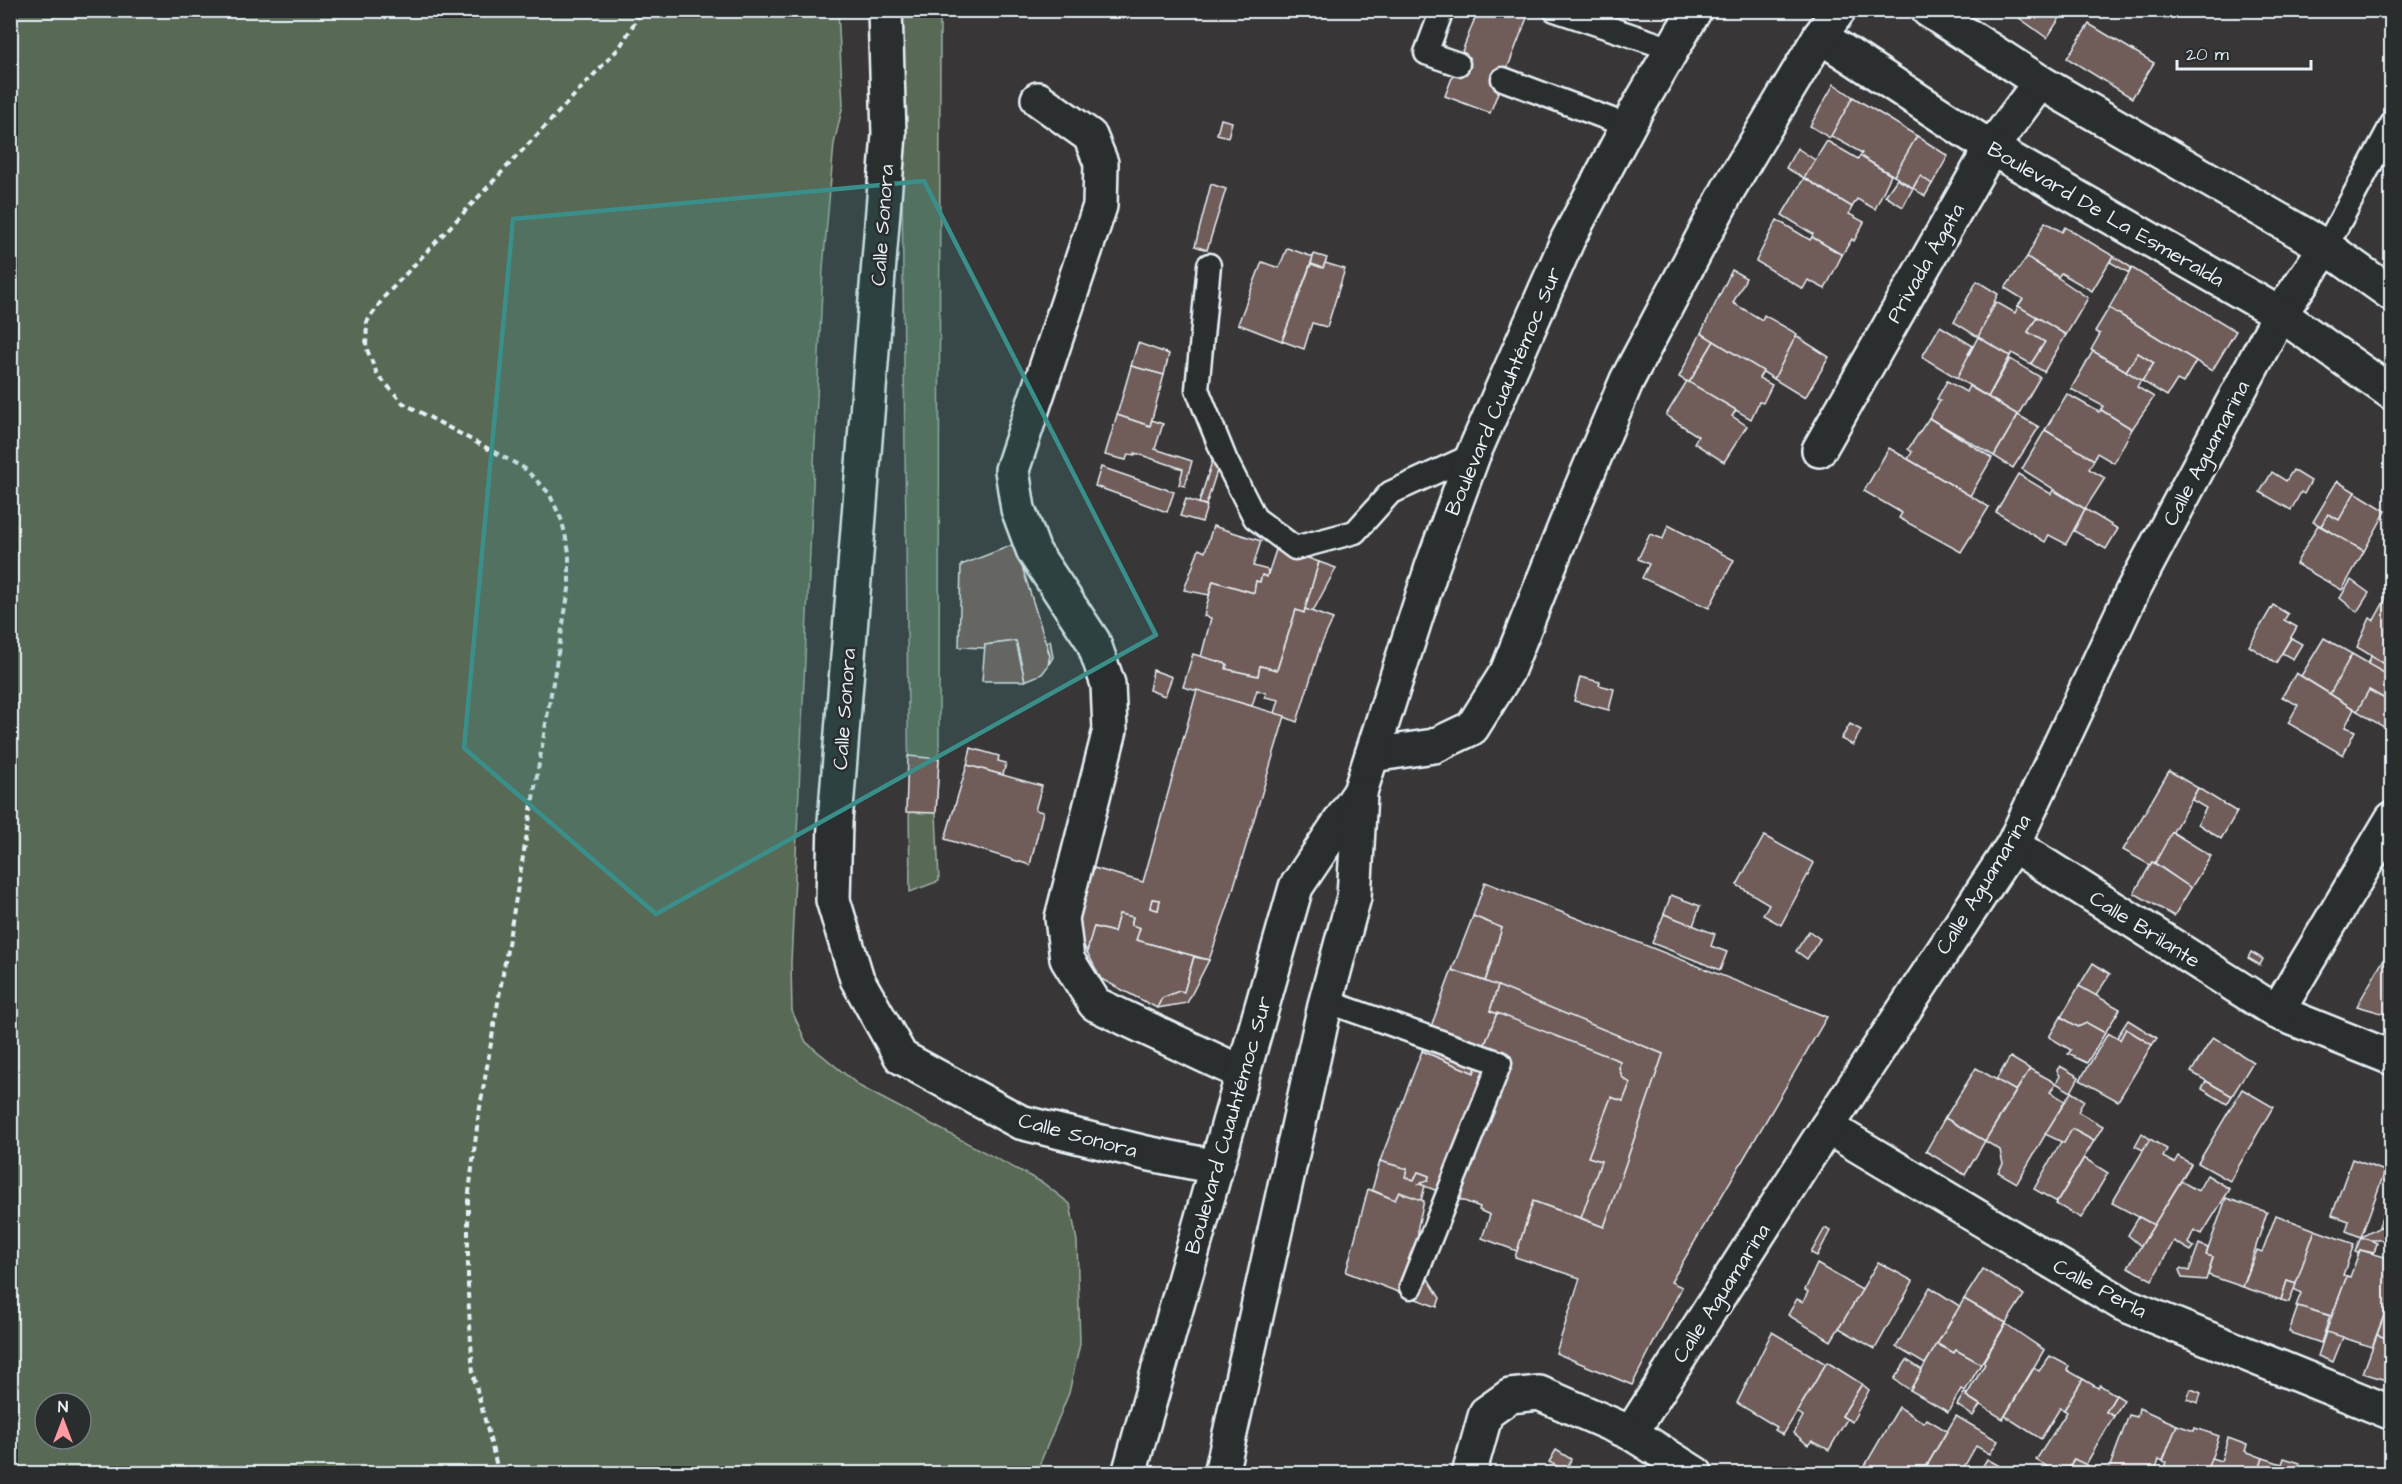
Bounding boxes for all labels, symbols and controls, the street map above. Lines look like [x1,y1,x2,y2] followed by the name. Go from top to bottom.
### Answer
[2177,33,2310,71] scale bar
[2186,42,2229,67] text: 20 m
[1982,135,2230,294] street label: Boulevard De La Esmeralda
[864,163,901,287] street label: Calle Sonora
[1879,198,1973,329] street label: Privada Ágata
[1438,262,1569,520] street label: Boulevard Cuauhtémoc Sur
[2156,375,2259,532] street label: Calle Aguamarina
[826,647,863,771] street label: Calle Sonora
[1929,808,2040,961] street label: Calle Aguamarina
[2084,884,2206,975] street label: Calle Brilante
[1178,992,1279,1258] street label: Boulevard Cuauhtémoc Sur
[1015,1106,1141,1165] street label: Calle Sonora
[1666,1218,1779,1370] street label: Calle Aguamarina
[2048,1252,2152,1325] street label: Calle Perla
[33,1391,93,1451] north arrow
[58,1396,68,1418] text: N

